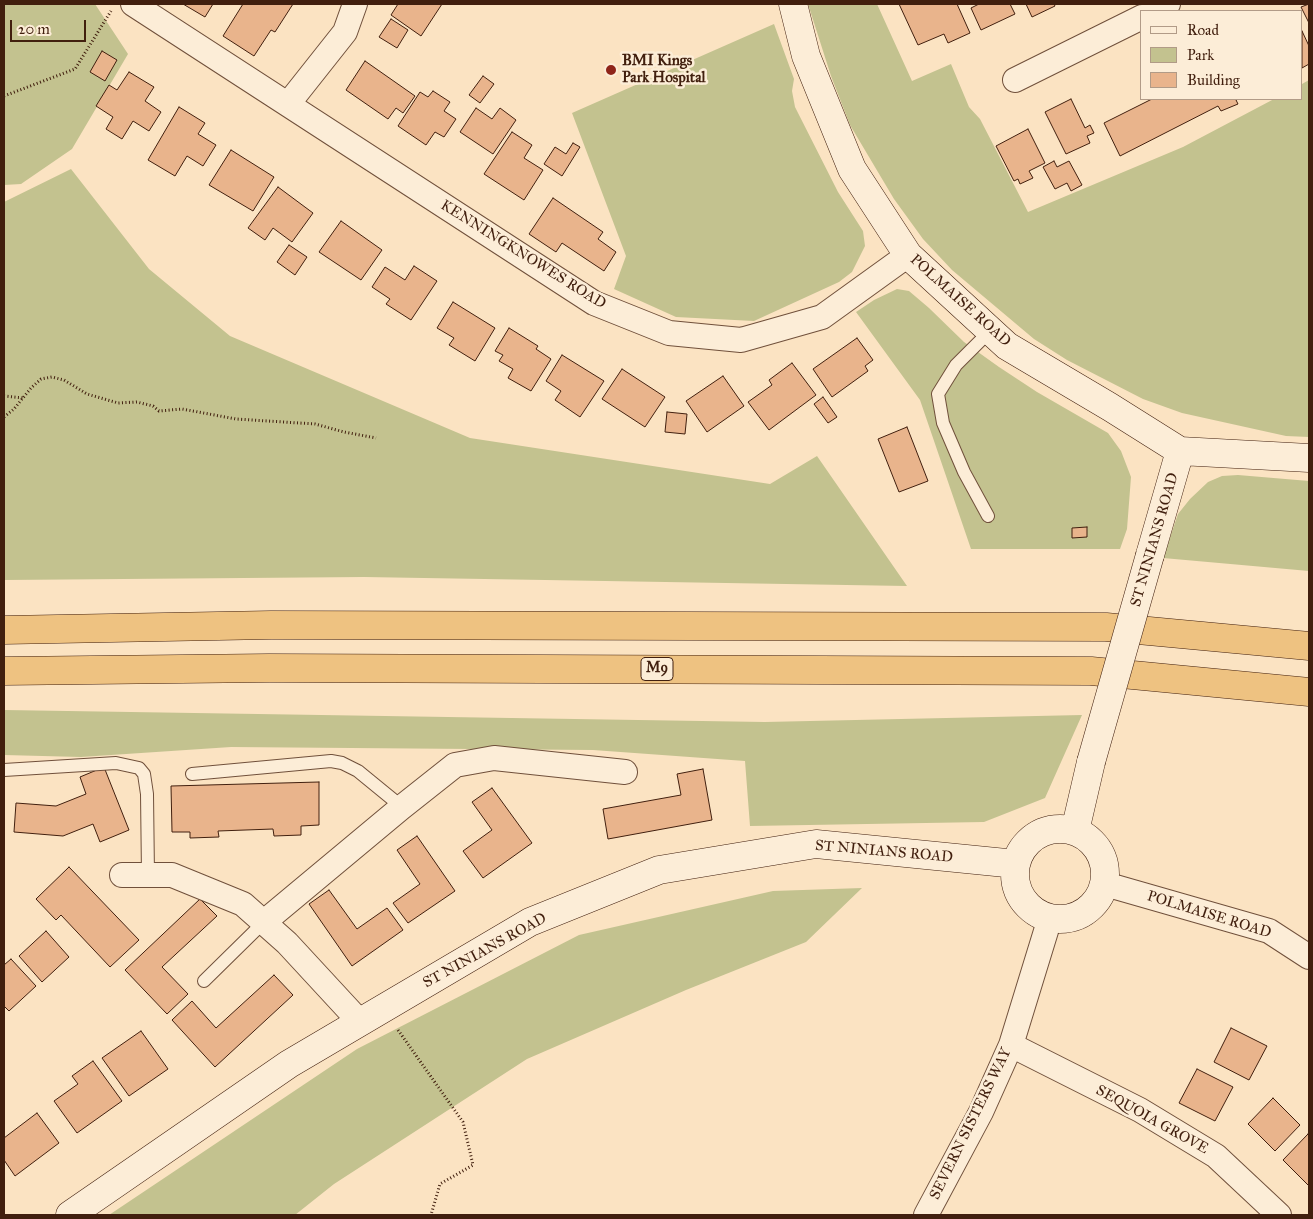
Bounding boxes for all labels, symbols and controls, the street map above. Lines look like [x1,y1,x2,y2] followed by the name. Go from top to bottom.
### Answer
[12,10,89,42] scale bar
[1140,10,1303,100] legend
[18,20,50,38] text: 20 m
[1187,21,1219,39] text: Road
[1187,46,1214,64] text: Park
[622,52,706,87] place label: BMI Kings Park Hospital
[604,63,618,77] marker: BMI Kings Park Hospital
[1187,71,1240,89] text: Building
[437,197,609,313] street label: KENNINGKNOWES ROAD
[906,251,1014,351] street label: POLMAISE ROAD
[1127,471,1183,609] street label: ST NINIANS ROAD
[641,658,673,681] road number: M9
[814,837,954,867] street label: ST NINIANS ROAD
[1145,888,1273,942] street label: POLMAISE ROAD
[420,910,550,992] street label: ST NINIANS ROAD
[926,1045,1016,1203] street label: SEVERN SISTERS WAY
[1093,1082,1211,1158] street label: SEQUOIA GROVE

